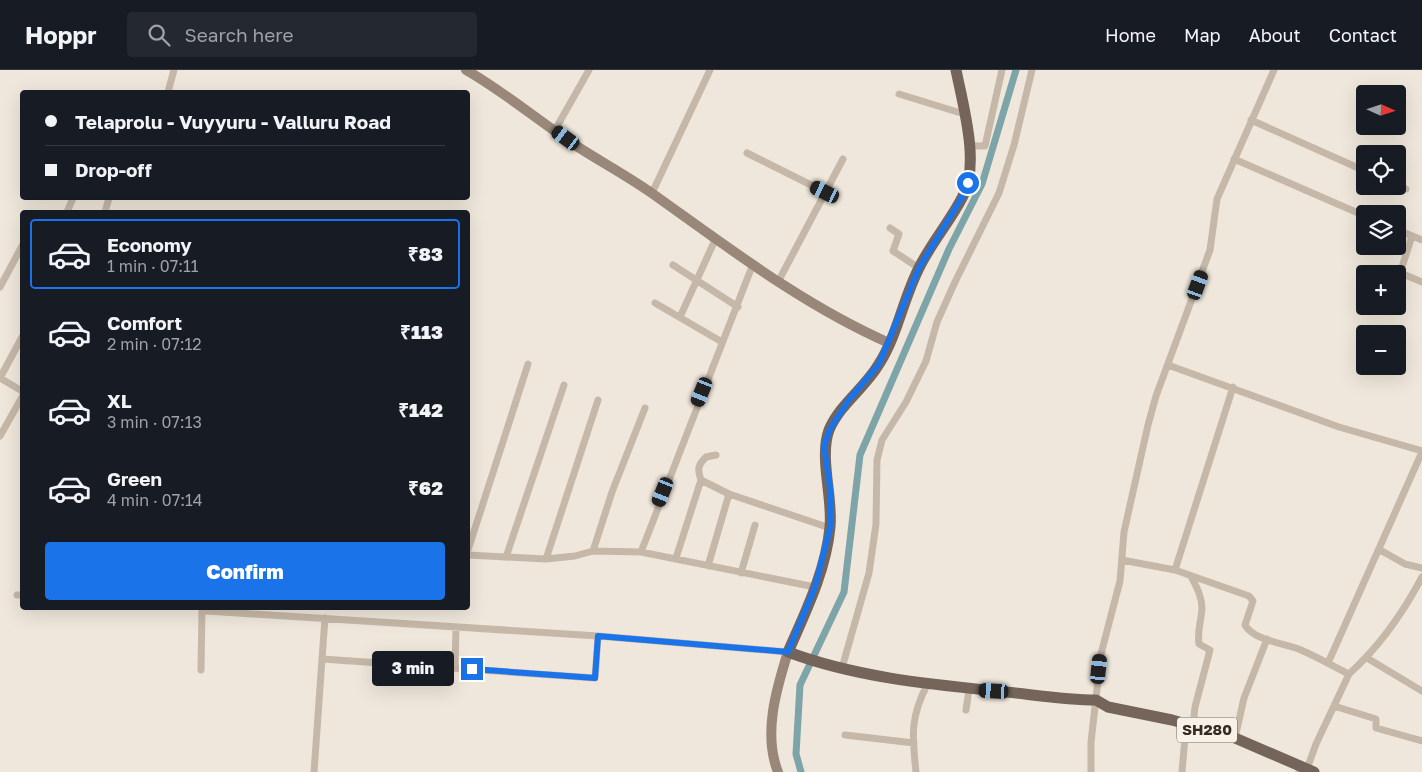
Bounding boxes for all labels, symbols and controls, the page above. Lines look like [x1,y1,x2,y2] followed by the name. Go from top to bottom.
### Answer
[127,12,477,57] search box
[25,20,97,49] text: Hoppr
[145,21,173,49] icon: search
[185,23,293,46] text: Search here
[1105,24,1156,46] text: Home
[1184,24,1221,46] text: Map
[1249,24,1301,46] text: About
[1329,24,1397,46] text: Contact
[1356,85,1406,135] north arrow
[1356,85,1406,375] map controls
[75,110,391,133] text: Telaprolu - Vuyyuru - Valluru Road
[549,123,582,153] car
[1356,145,1406,195] button: locate
[75,158,152,181] text: Drop-off
[957,172,979,194] route start
[808,179,841,205] car
[1356,205,1406,255] button: layers
[47,232,92,277] icon: car
[107,233,192,256] text: Economy
[408,242,443,265] text: ₹83
[107,256,199,276] text: 1 min · 07:11
[1356,265,1406,315] button: +
[1185,268,1210,302] car
[47,310,92,355] icon: car
[107,311,182,334] text: Comfort
[400,320,443,343] text: ₹113
[1356,325,1406,375] button: −
[107,334,202,354] text: 2 min · 07:12
[689,375,714,409] car
[47,388,92,433] icon: car
[107,389,132,412] text: XL
[398,398,443,421] text: ₹142
[107,412,202,432] text: 3 min · 07:13
[47,466,92,511] icon: car
[107,467,162,490] text: Green
[650,475,675,509] car
[408,476,443,499] text: ₹62
[107,490,203,510] text: 4 min · 07:14
[45,542,445,600] button: Confirm
[372,652,454,686] callout: 3 min
[1089,653,1108,685] car
[392,658,434,678] text: 3 min
[461,658,483,680] route end
[978,683,1009,699] car
[1177,718,1237,742] road number: SH280

